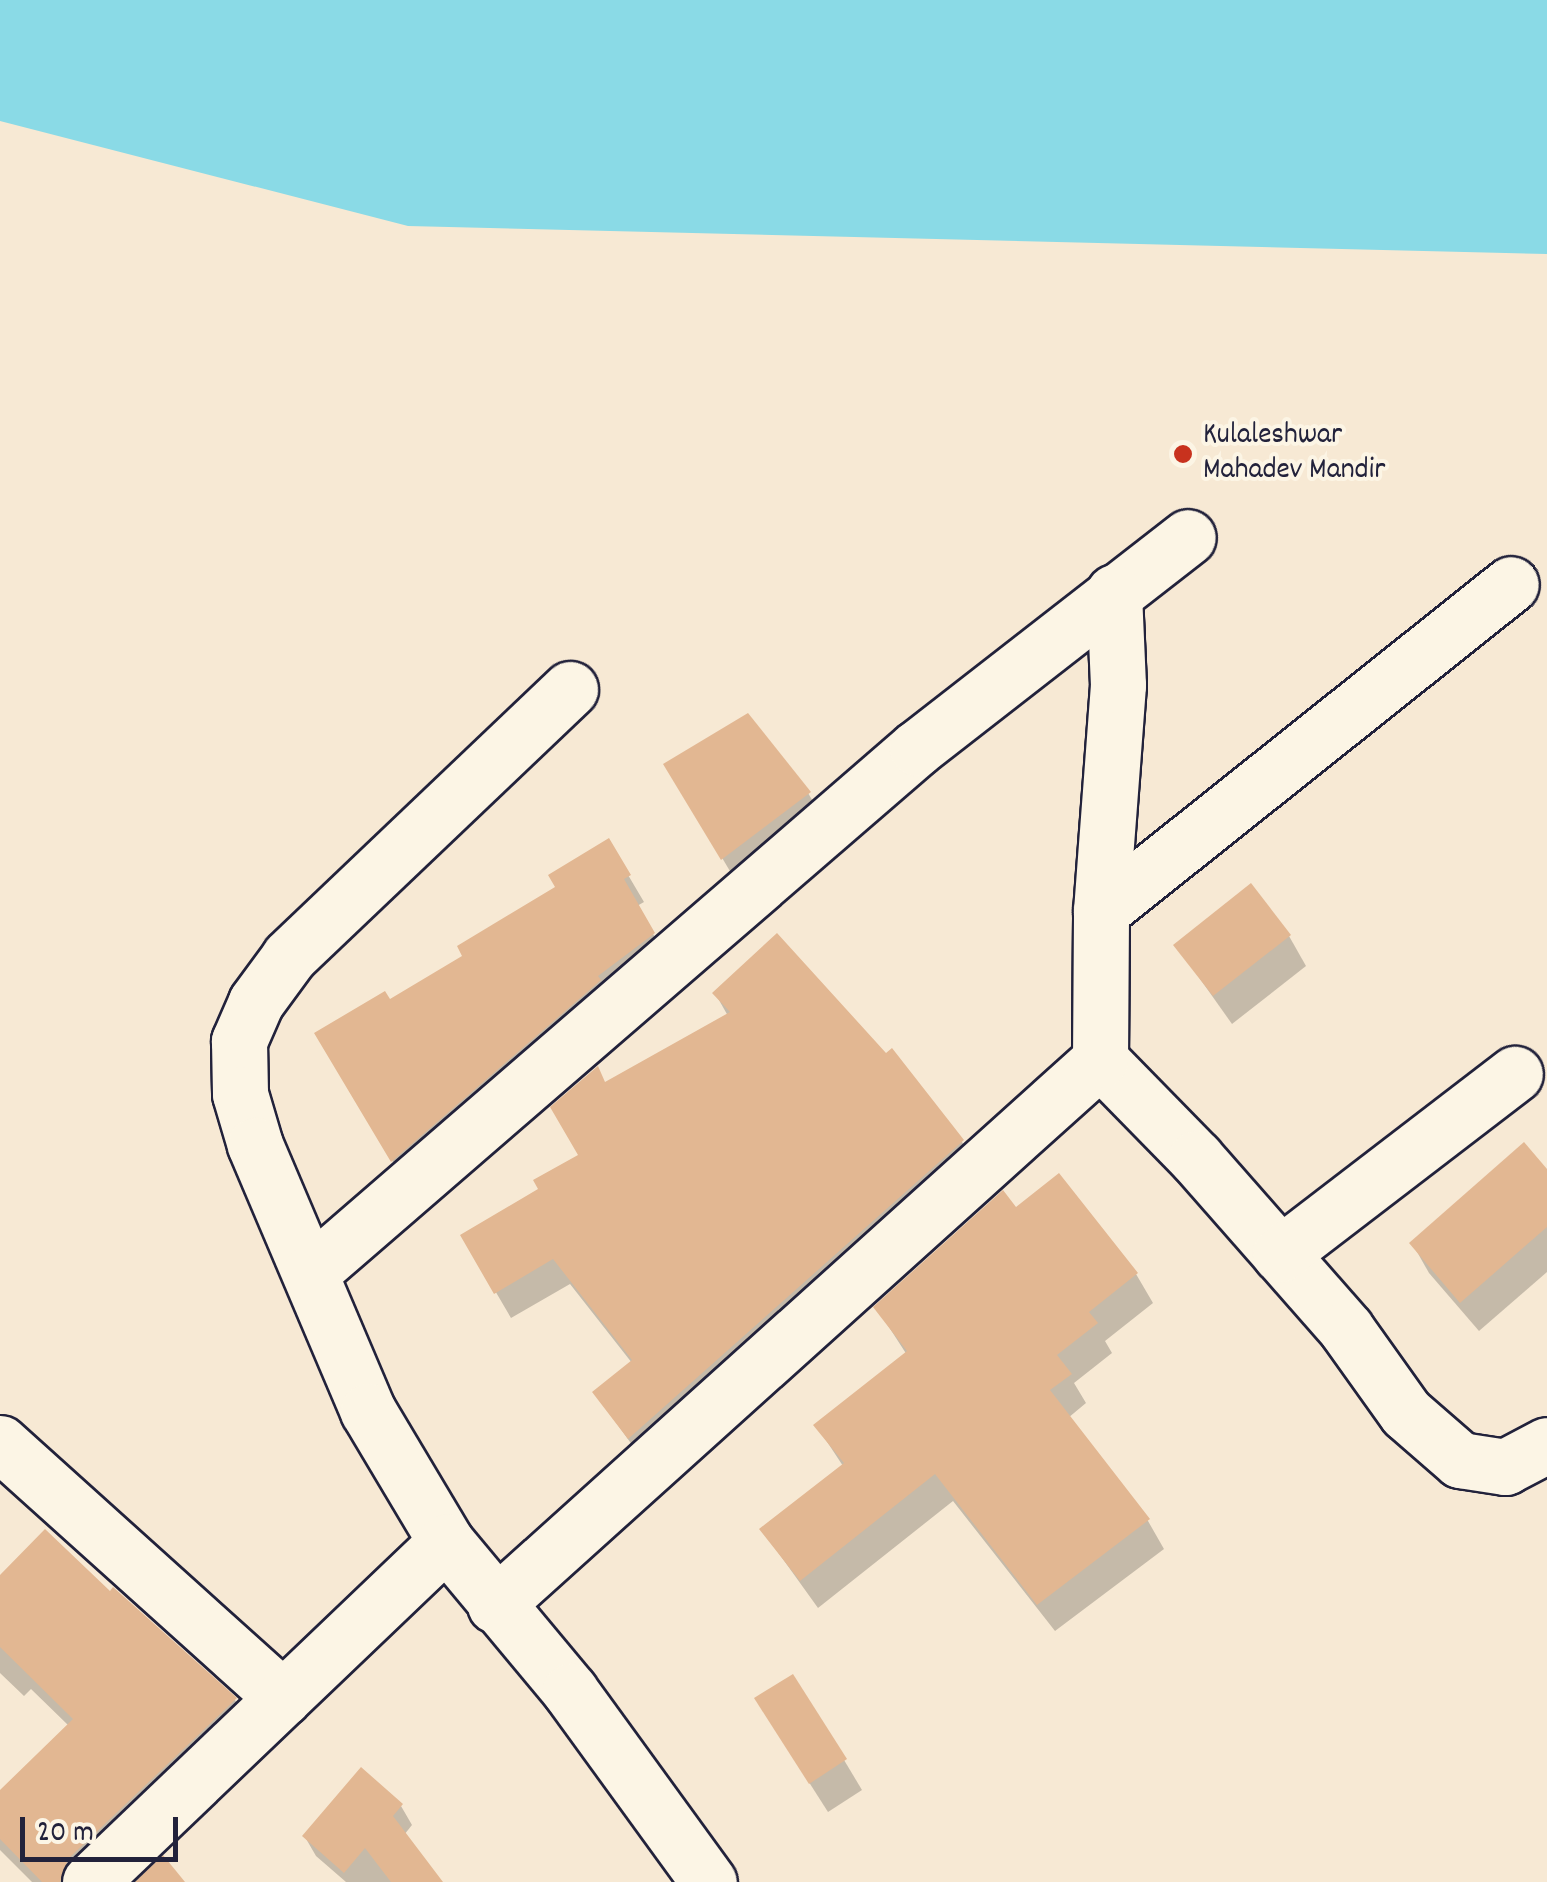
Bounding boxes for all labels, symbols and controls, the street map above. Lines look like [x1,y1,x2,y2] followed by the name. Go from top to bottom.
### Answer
[1203,419,1385,490] place label: Kulaleshwar Mahadev Mandir
[1172,443,1194,465] marker: Kulaleshwar Mahadev Mandir
[25,1797,182,1859] scale bar
[37,1813,94,1856] text: 20 m

